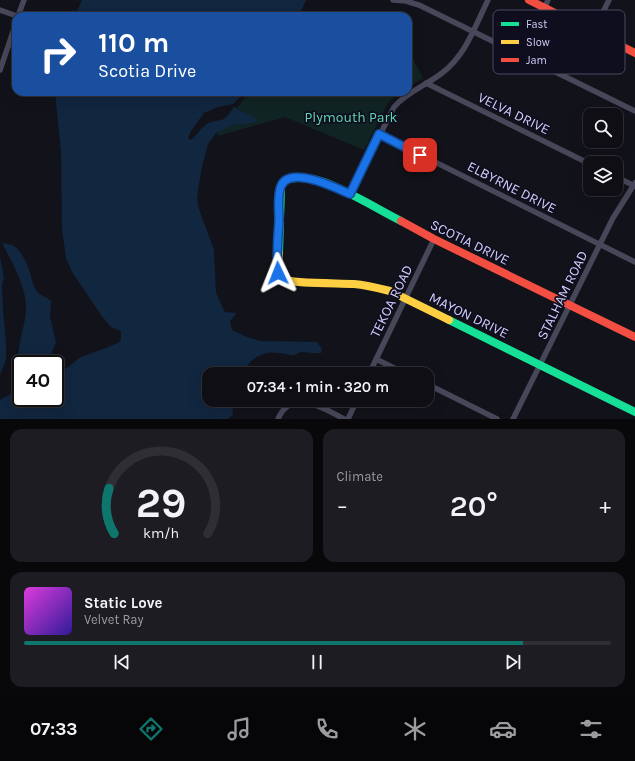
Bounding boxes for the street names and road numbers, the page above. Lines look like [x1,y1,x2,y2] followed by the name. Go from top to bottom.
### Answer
[475,89,553,138] street label: VELVA DRIVE
[464,158,559,217] street label: ELBYRNE DRIVE
[427,216,512,269] street label: SCOTIA DRIVE
[534,248,591,343] street label: STALHAM ROAD
[367,262,416,340] street label: TEKOA ROAD
[426,289,511,342] street label: MAYON DRIVE

